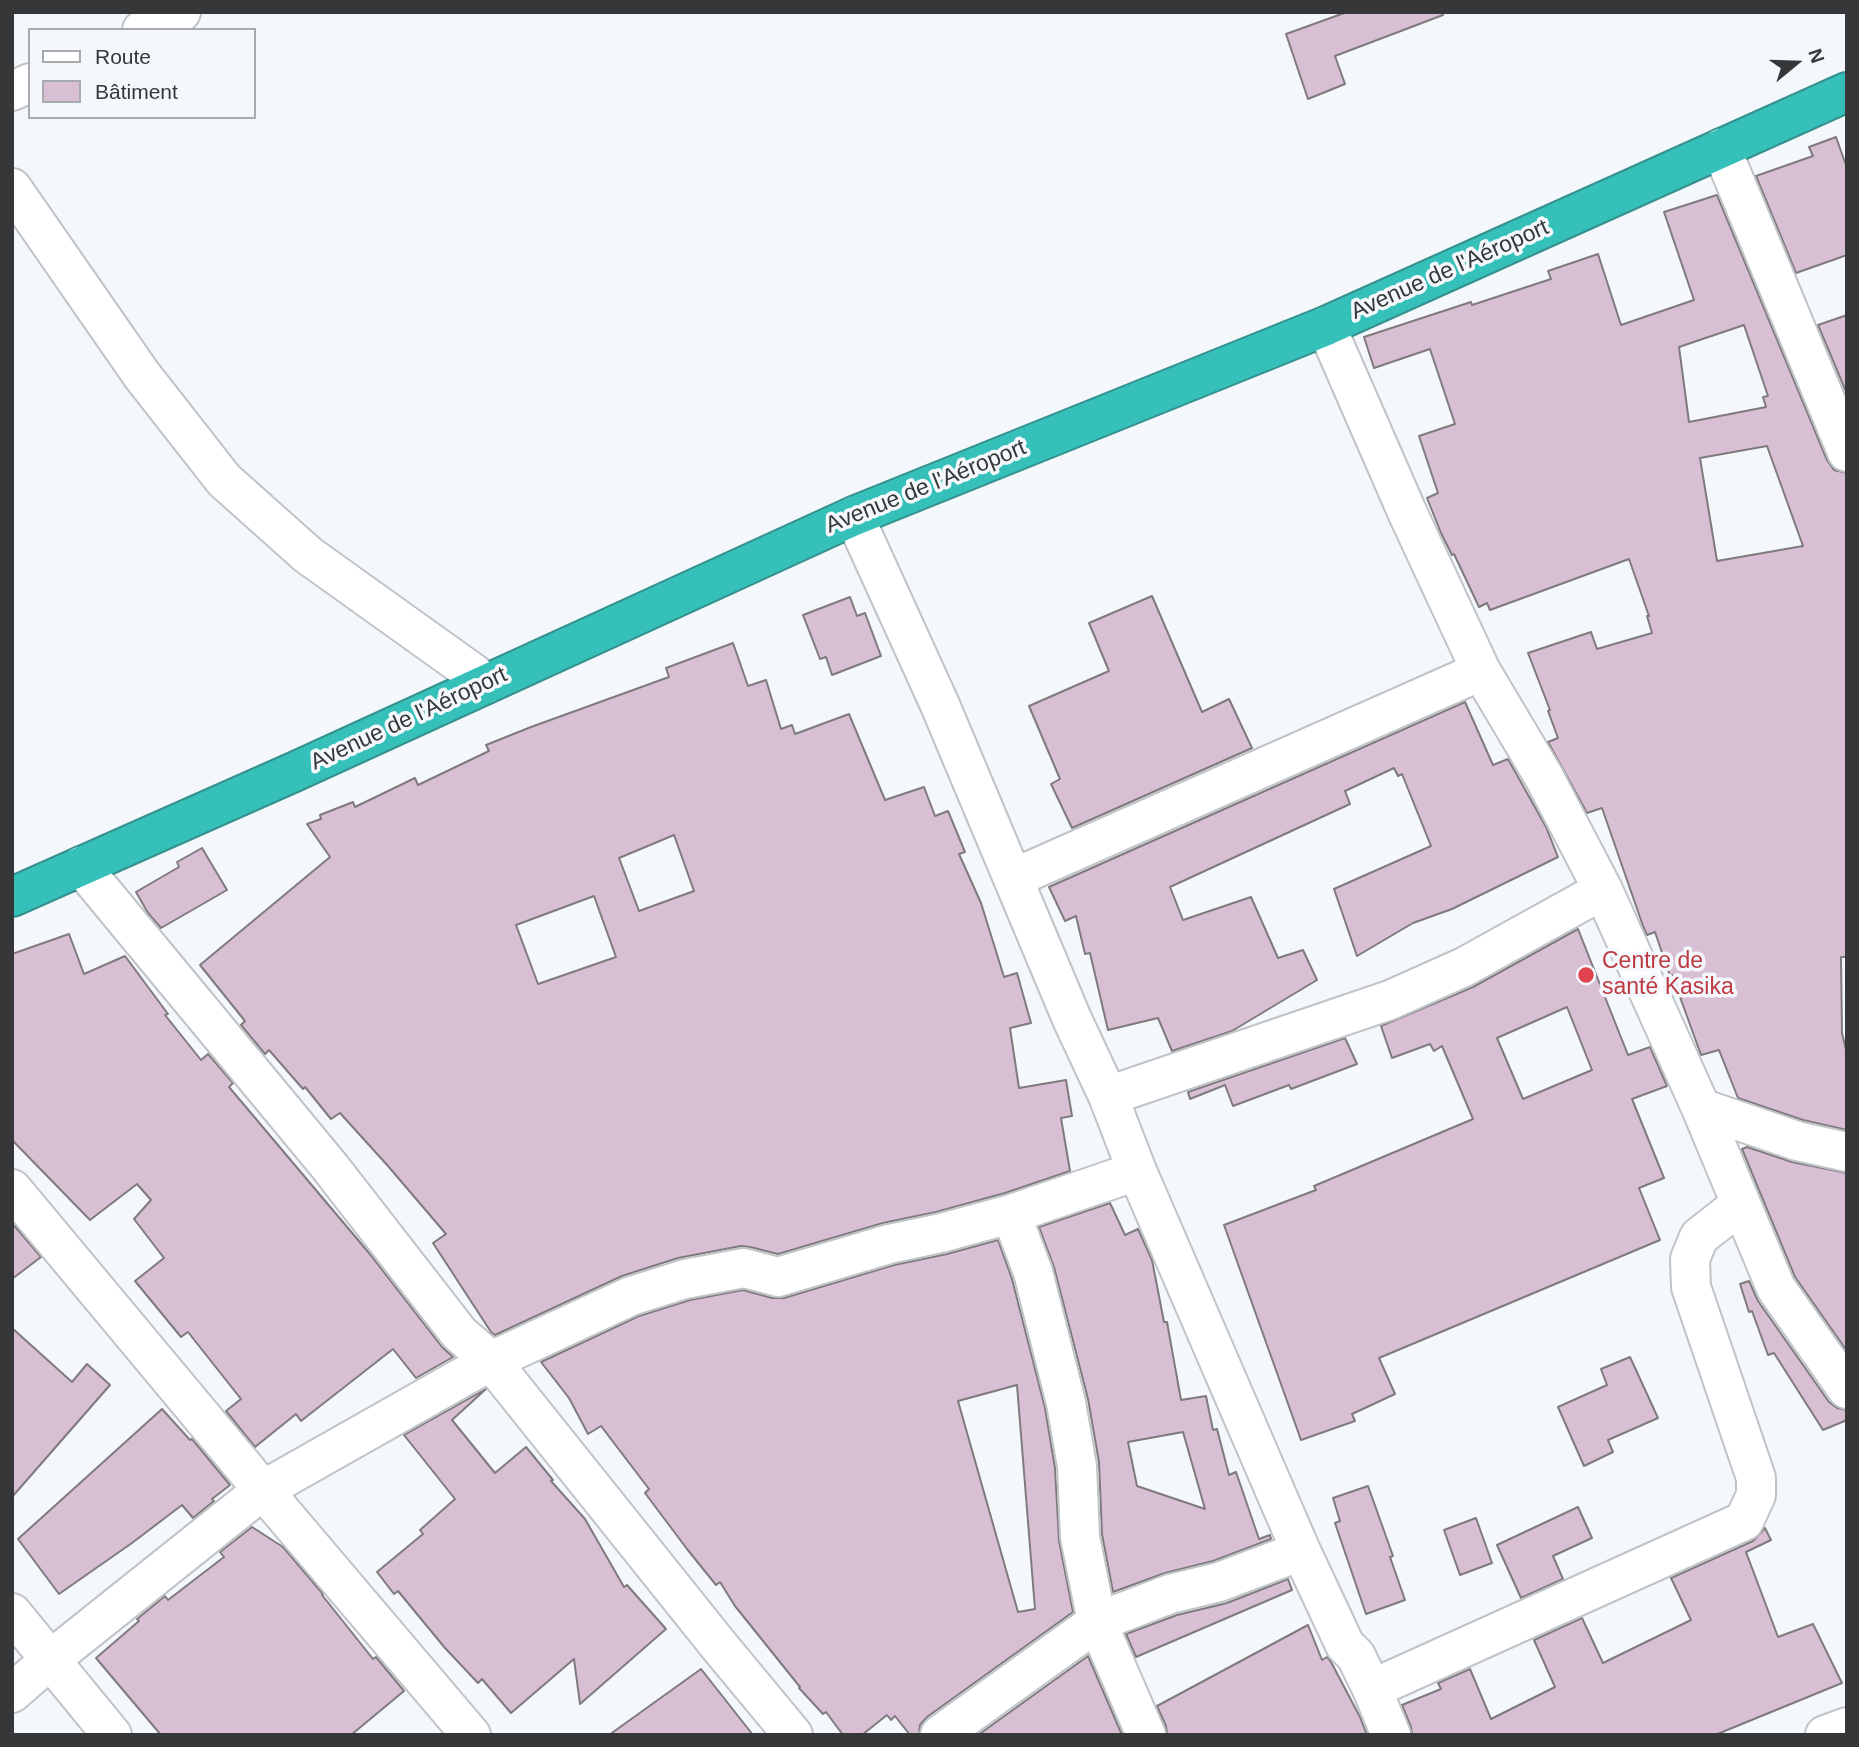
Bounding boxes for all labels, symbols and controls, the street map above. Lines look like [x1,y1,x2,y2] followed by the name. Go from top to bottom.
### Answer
[28,28,256,119] legend
[1761,28,1831,98] north arrow
[95,45,151,68] text: Route
[1804,46,1828,66] text: N
[95,80,178,103] text: Bâtiment
[1347,214,1553,326] street label: Avenue de l'Aéroport
[822,434,1030,540] street label: Avenue de l'Aéroport
[306,661,512,777] street label: Avenue de l'Aéroport
[1602,948,1734,1002] place label: Centre de santé Kasika
[1576,965,1596,985] marker: Centre de santé Kasika

